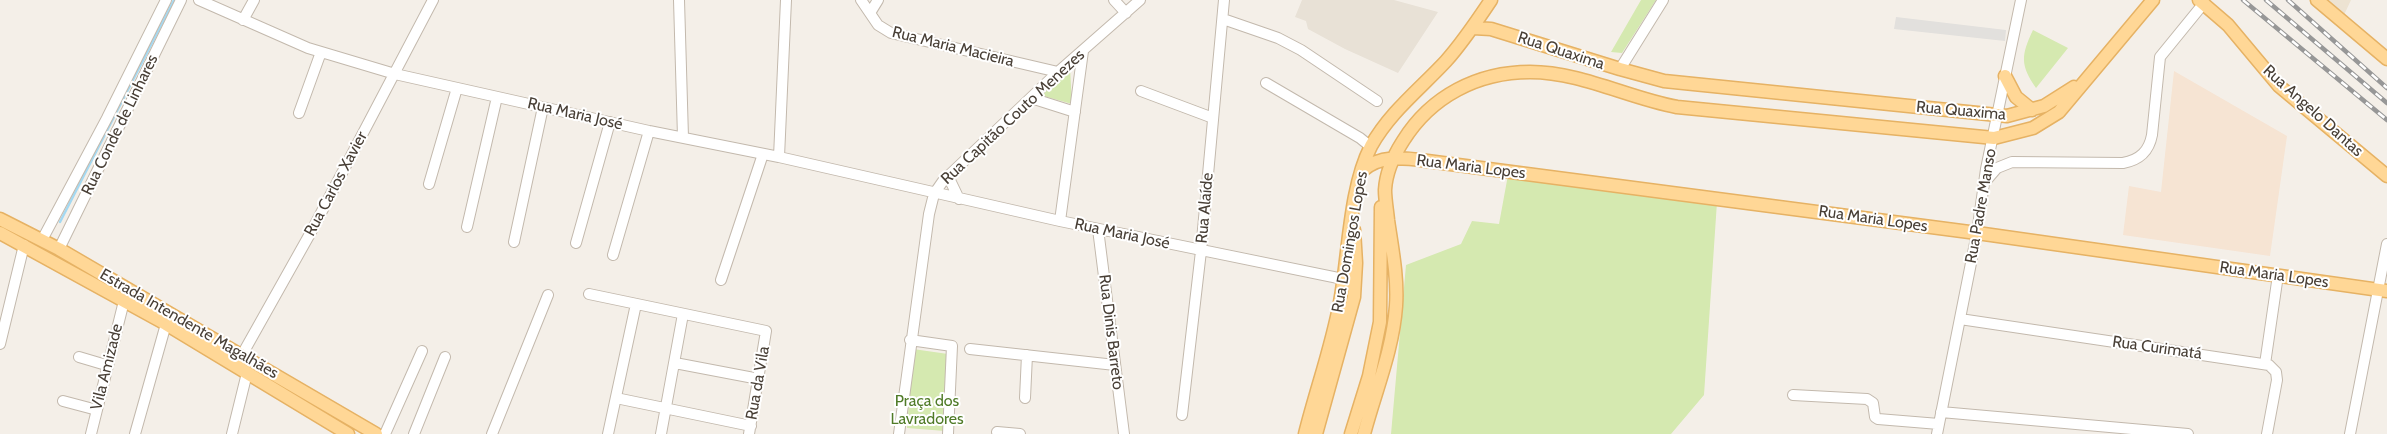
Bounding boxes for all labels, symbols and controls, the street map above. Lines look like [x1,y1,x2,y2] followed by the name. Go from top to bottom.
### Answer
[890,23,1016,71] street label: Rua Maria Macieira
[1515,28,1607,74] street label: Rua Quaxima
[937,45,1089,189] street label: Rua Capitão Couto Menezes
[78,51,162,199] street label: Rua Conde de Linhares
[2259,61,2367,161] street label: Rua Angelo Dantas
[526,94,624,134] street label: Rua Maria José
[1915,98,2007,124] street label: Rua Quaxima
[300,128,372,240] street label: Rua Carlos Xavier
[1961,147,2001,265] street label: Rua Padre Manso
[1415,151,1527,183] street label: Rua Maria Lopes
[1328,170,1372,314] street label: Rua Domingos Lopes
[1192,172,1218,244] street label: Rua Alaíde
[1817,202,1929,236] street label: Rua Maria Lopes
[1073,215,1171,253] street label: Rua Maria José
[2218,258,2330,292] street label: Rua Maria Lopes
[96,265,282,383] street label: Estrada Intendente Magalhães
[1094,273,1128,391] street label: Rua Dinis Barreto
[87,322,127,412] street label: Vila Amizade
[2111,332,2203,364] street label: Rua Curimatá
[742,345,774,421] street label: Rua da Vila
[890,391,964,429] park label: Praça dos Lavradores

